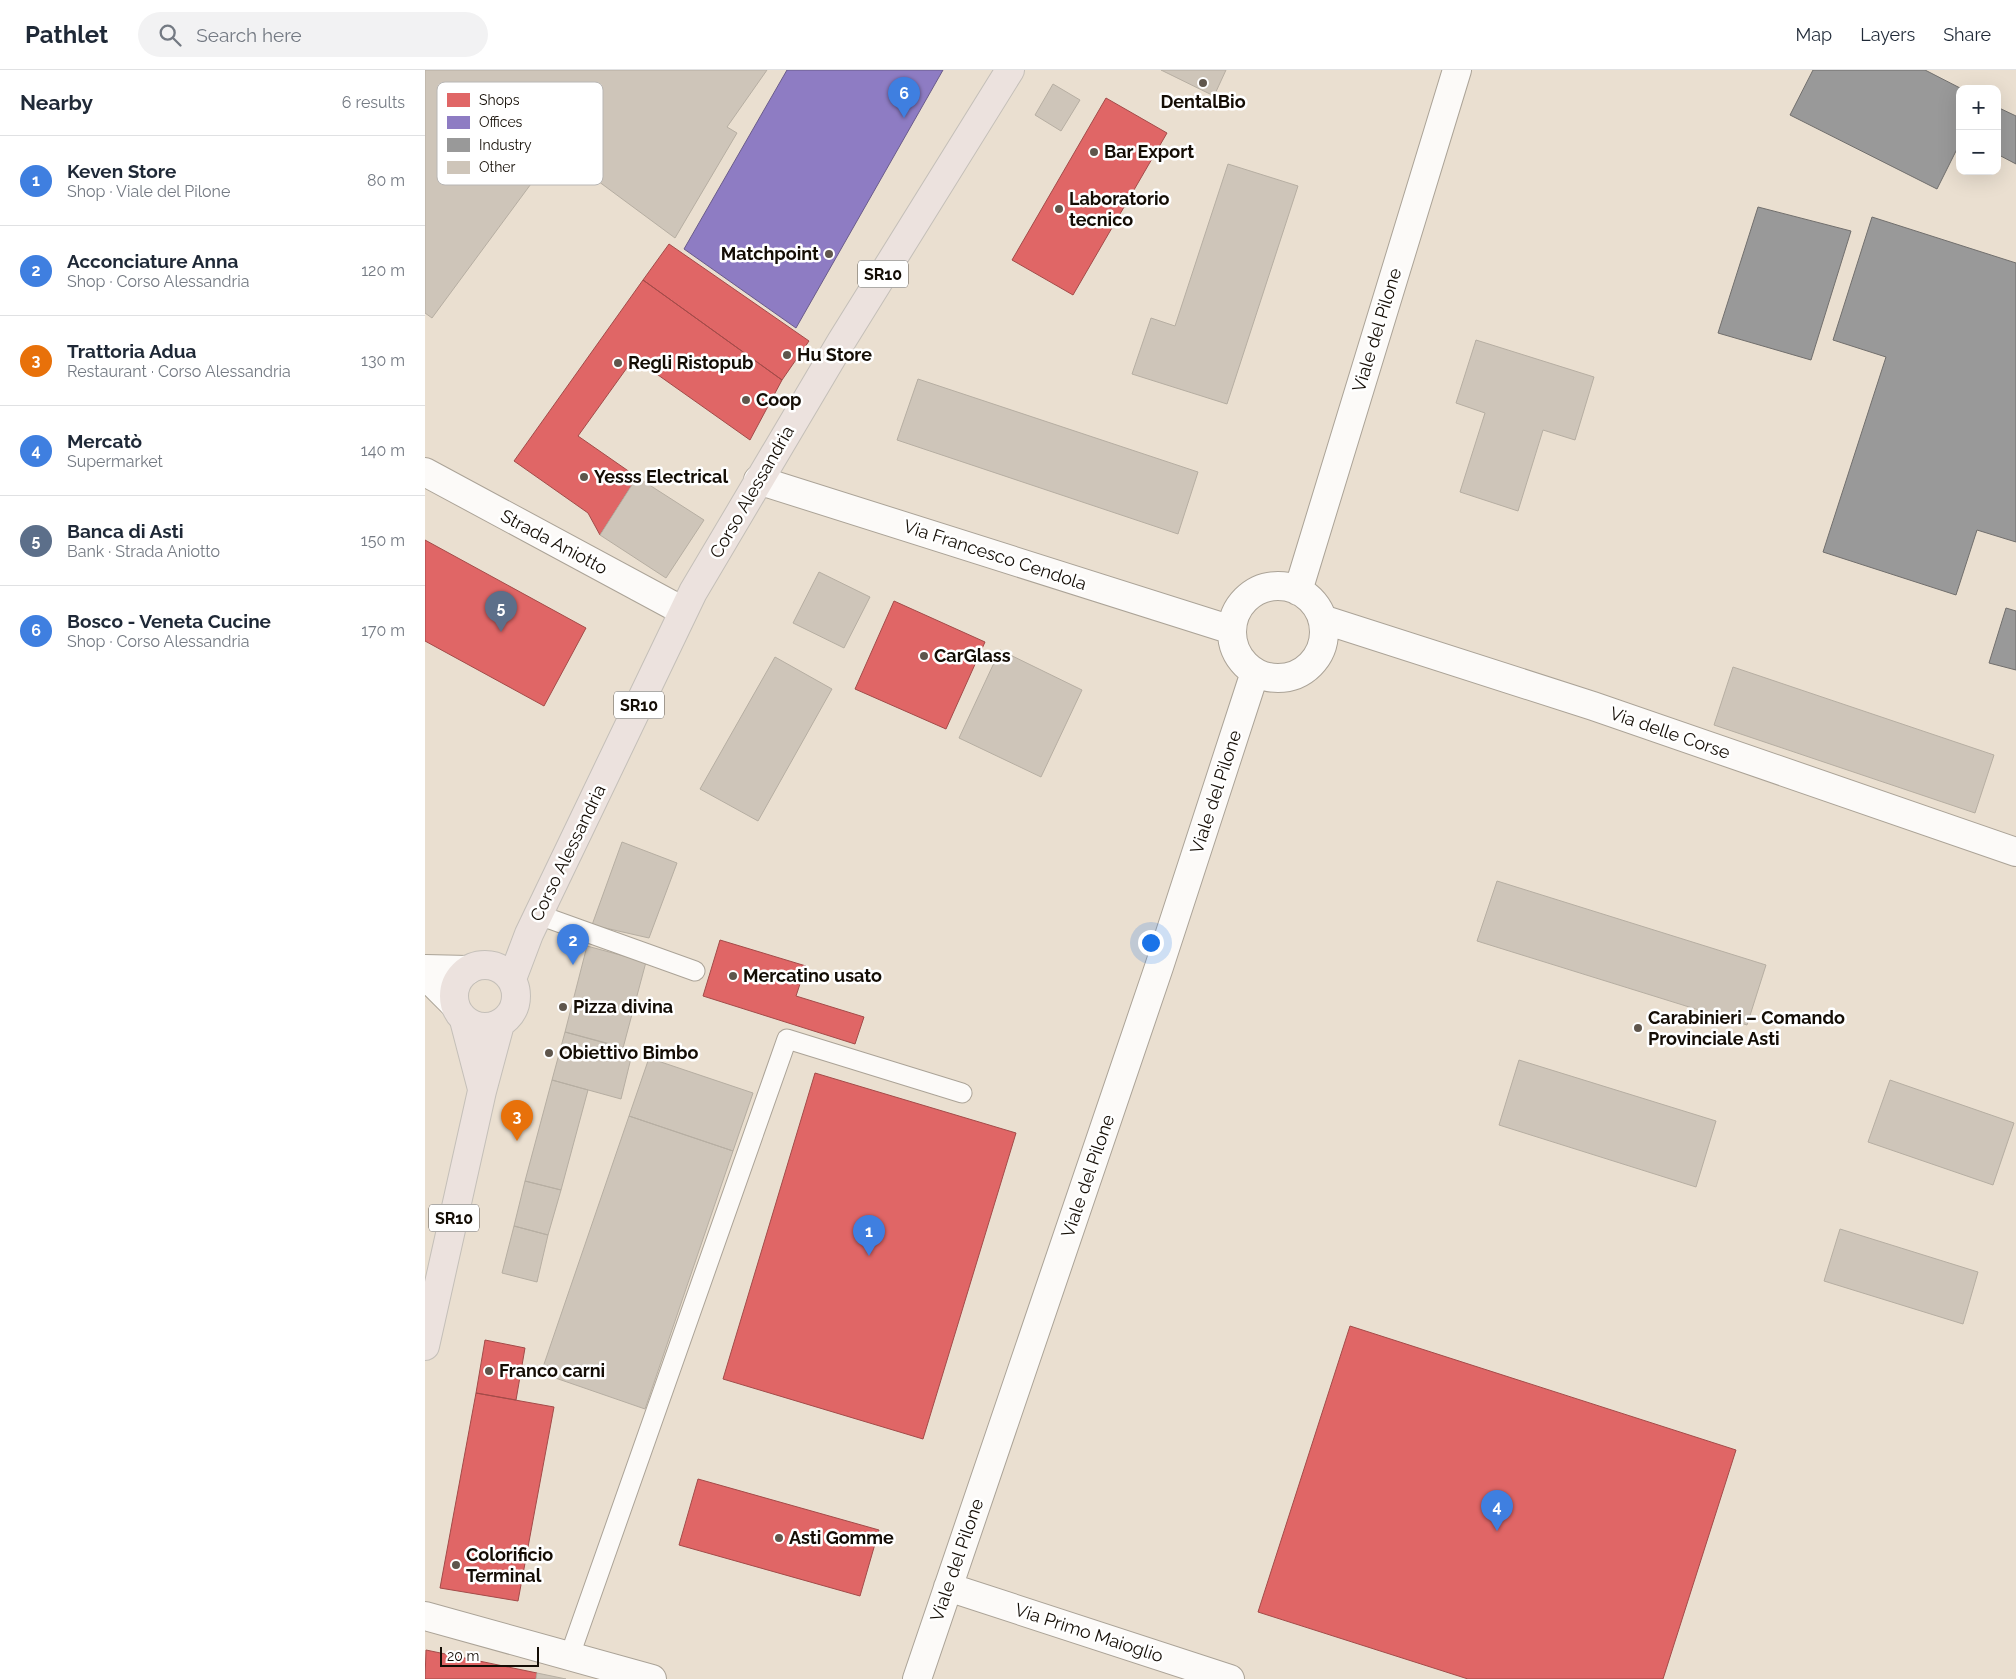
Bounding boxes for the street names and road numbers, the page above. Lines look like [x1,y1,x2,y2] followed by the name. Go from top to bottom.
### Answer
[858,260,908,288] road number: SR10
[1348,265,1405,394] street label: Viale del Pilone
[705,422,798,562] street label: Corso Alessandria
[497,505,611,579] street label: Strada Aniotto
[901,515,1089,594] street label: Via Francesco Cendola
[614,692,664,718] road number: SR10
[1607,702,1734,763] street label: Via delle Corse
[1186,727,1245,856] street label: Viale del Pilone
[525,781,610,925] street label: Corso Alessandria
[1057,1111,1119,1240] street label: Viale del Pilone
[429,1204,479,1232] road number: SR10
[926,1495,988,1624] street label: Viale del Pilone
[1012,1599,1166,1666] street label: Via Primo Maioglio

